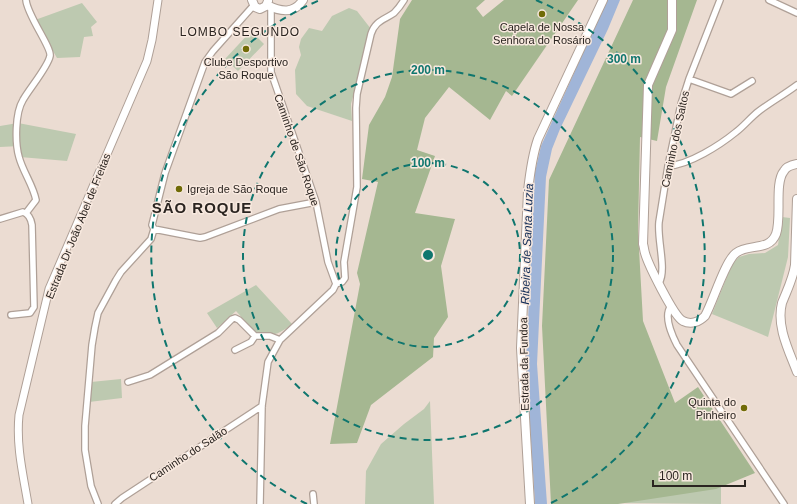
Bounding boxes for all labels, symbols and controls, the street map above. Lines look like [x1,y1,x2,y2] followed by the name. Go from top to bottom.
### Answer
[537,9,547,19] marker: Capela de Nossa Senhora do Rosário
[493,21,591,46] place label: Capela de Nossa Senhora do Rosário
[180,25,300,39] district label: LOMBO SEGUNDO
[241,44,251,54] marker: Clube Desportivo São Roque
[607,52,641,66] text: 300 m
[204,56,288,81] place label: Clube Desportivo São Roque
[411,63,445,77] text: 200 m
[659,89,691,188] street label: Caminho dos Saltos
[272,93,322,207] street label: Caminho de São Roque
[43,151,113,301] street label: Estrada Dr João Abel de Freitas
[411,156,445,170] text: 100 m
[187,183,288,195] place label: Igreja de São Roque
[518,183,536,305] water label: Ribeira de Santa Luzia
[174,184,184,194] marker: Igreja de São Roque
[152,199,252,216] district label: SÃO ROQUE
[421,248,435,262] centre of rings
[517,316,531,411] street label: Estrada da Fundoa
[688,396,736,421] place label: Quinta do Pinheiro
[739,403,749,413] marker: Quinta do Pinheiro
[147,424,229,484] street label: Caminho do Salão
[653,462,745,488] scale bar
[659,469,692,483] text: 100 m

